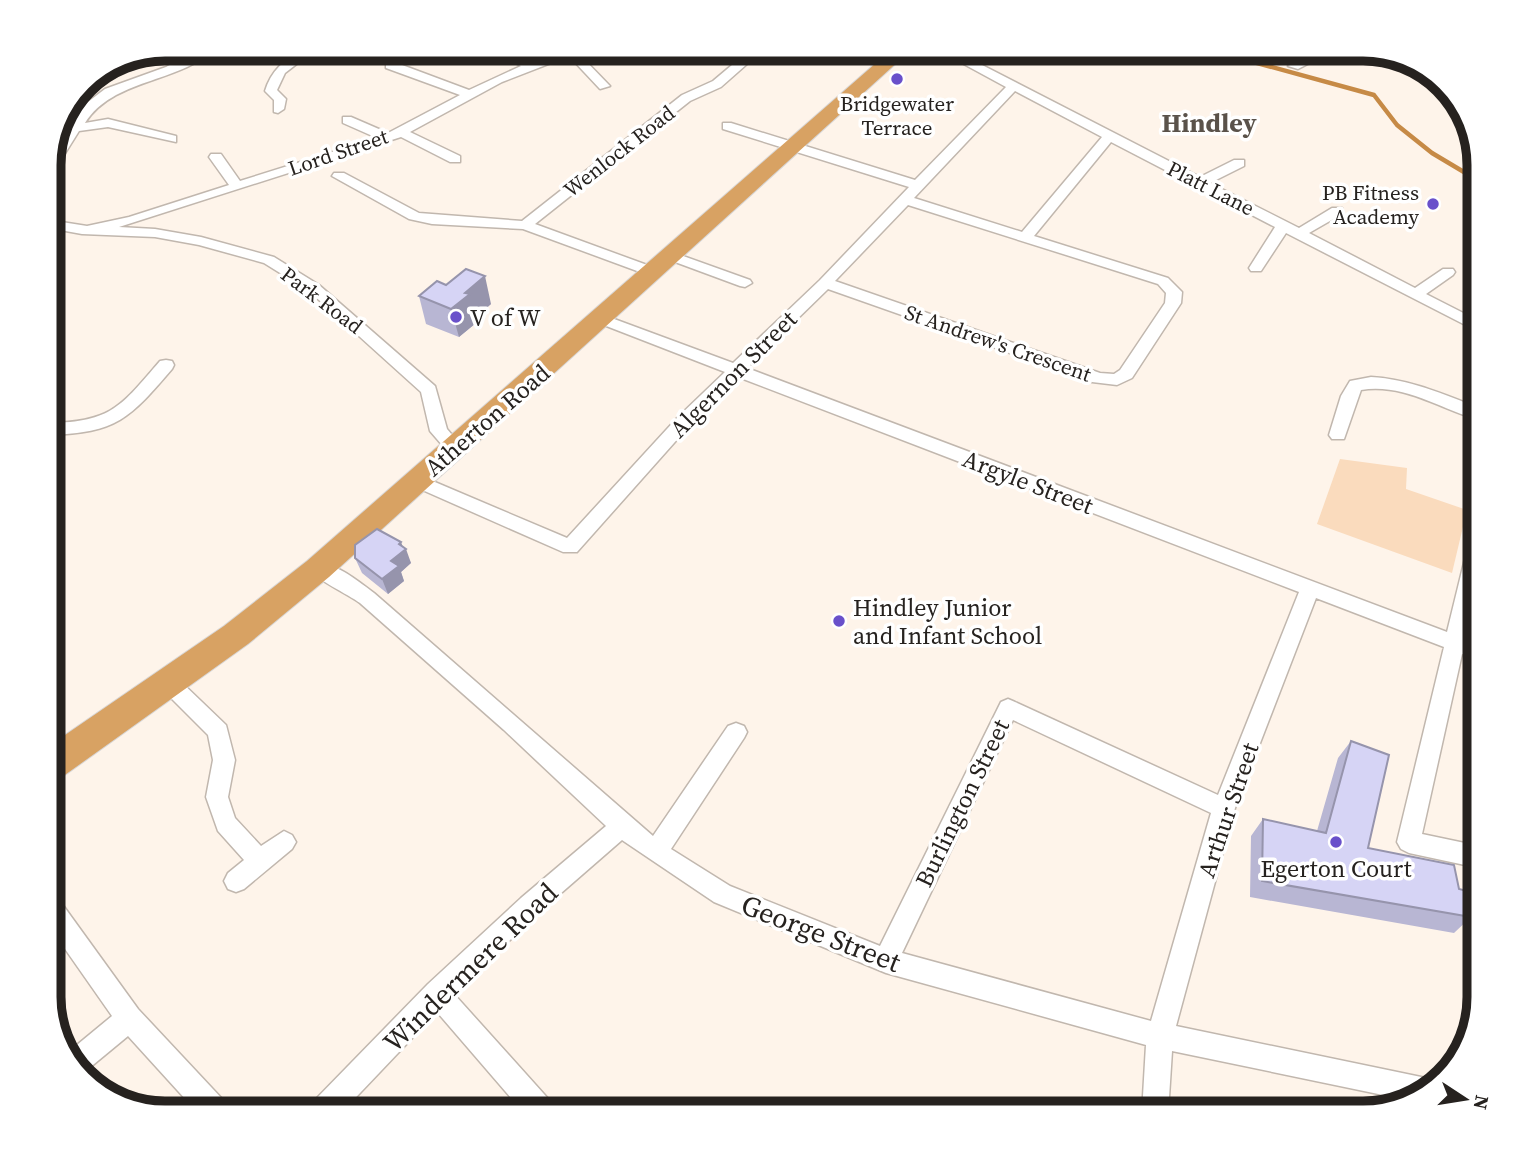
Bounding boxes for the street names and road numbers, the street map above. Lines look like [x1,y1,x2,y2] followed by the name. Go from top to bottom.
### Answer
[557,98,681,204] street label: Wenlock Road
[284,121,392,183] street label: Lord Street
[1162,154,1260,222] street label: Platt Lane
[275,260,369,340] street label: Park Road
[901,297,1095,389] street label: St Andrew's Crescent
[662,303,804,445] street label: Algernon Street
[417,356,557,484] street label: Atherton Road
[958,442,1098,522] street label: Argyle Street
[907,713,1017,892] street label: Burlington Street
[1190,738,1267,882] street label: Arthur Street
[374,874,566,1060] street label: Windermere Road
[736,885,907,981] street label: George Street

